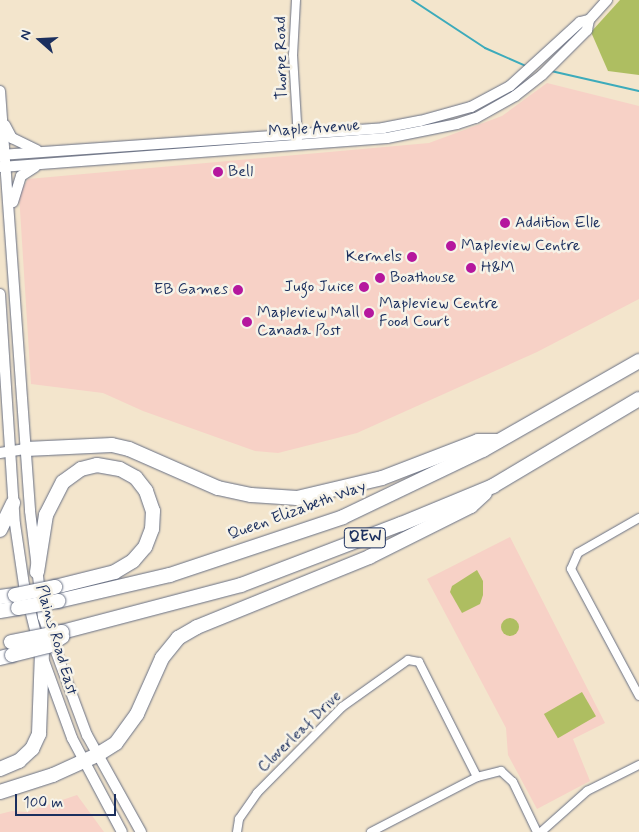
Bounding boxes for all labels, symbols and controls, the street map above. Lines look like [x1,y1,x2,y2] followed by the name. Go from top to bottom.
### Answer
[15,15,65,65] north arrow
[272,17,292,99] street label: Thorpe Road
[16,28,36,42] text: N
[266,116,362,142] street label: Maple Avenue
[228,162,253,182] place label: Bell
[212,166,224,178] marker: Bell
[515,213,599,233] place label: Addition Elle
[499,217,511,229] marker: Addition Elle
[461,236,584,256] place label: Mapleview Centre
[445,240,457,252] marker: Mapleview Centre
[346,247,402,267] place label: Kernels
[406,251,418,263] marker: Kernels
[481,258,515,278] place label: H&M
[465,262,477,274] marker: H&M
[390,268,456,288] place label: Boathouse
[374,272,386,284] marker: Boathouse
[284,277,354,297] place label: Jugo Juice
[157,280,228,300] place label: EB Games
[358,281,370,293] marker: Jugo Juice
[232,284,244,296] marker: EB Games
[379,294,502,332] place label: Mapleview Centre Food Court
[257,303,360,341] place label: Mapleview Mall Canada Post
[363,307,375,319] marker: Mapleview Centre Food Court
[241,316,253,328] marker: Mapleview Mall Canada Post
[226,477,368,545] street label: Queen Elizabeth Way
[344,526,386,550] road number: QEW
[31,583,81,697] street label: Plains Road East
[254,687,346,777] street label: Cloverleaf Drive
[18,784,119,816] scale bar
[23,793,63,813] text: 100 m

